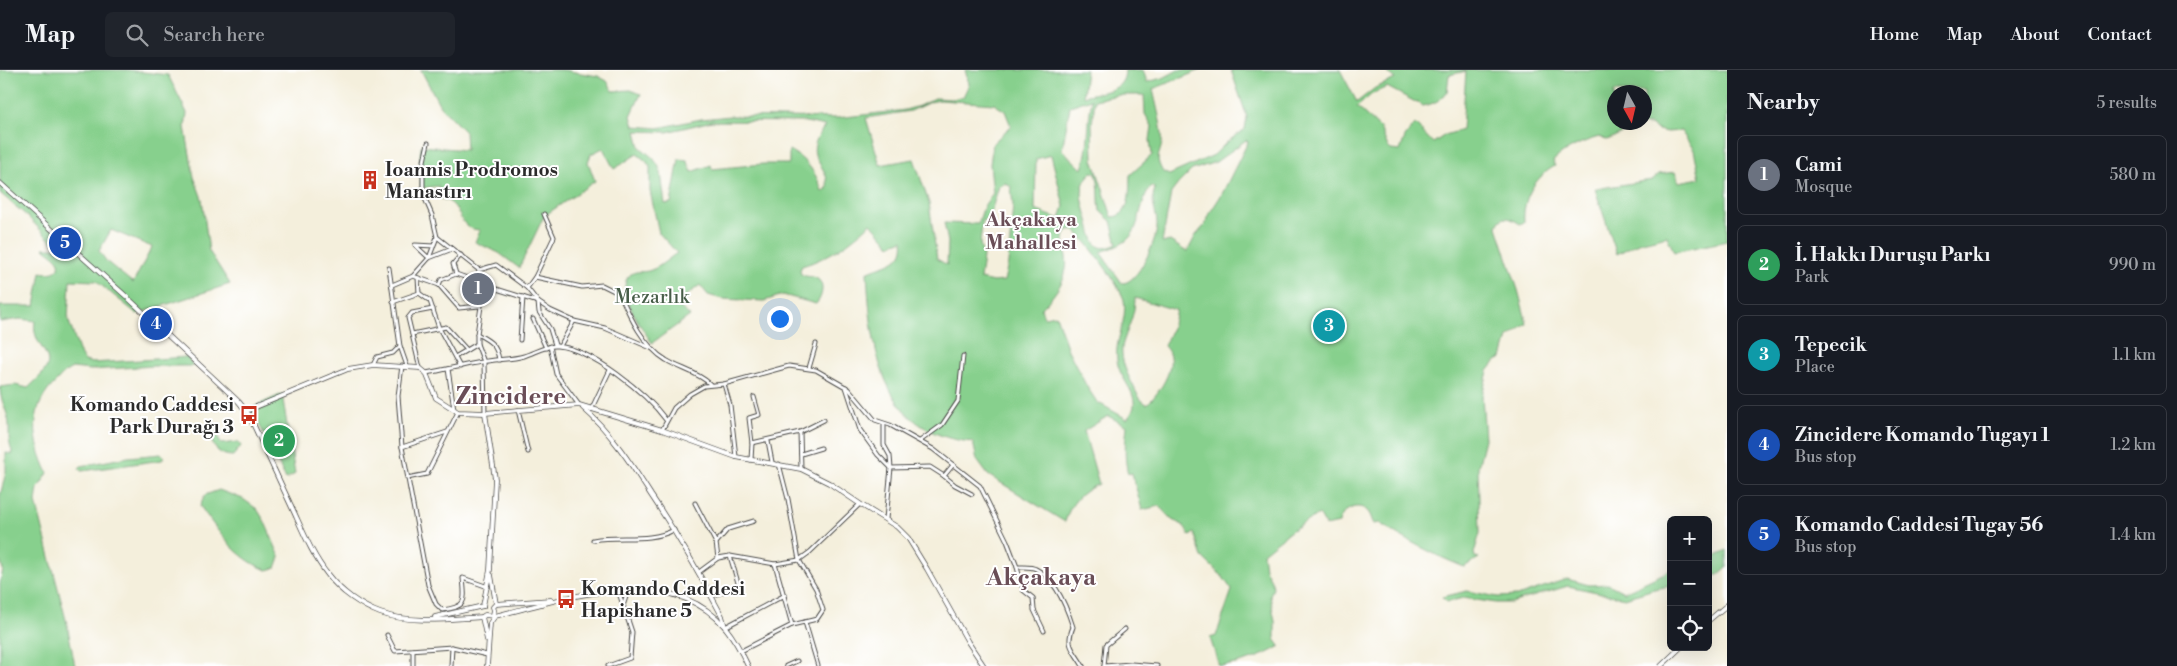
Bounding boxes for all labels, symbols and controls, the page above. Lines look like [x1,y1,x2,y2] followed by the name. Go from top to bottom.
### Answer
[105,12,455,57] search box
[25,20,75,50] text: Map
[123,21,151,49] icon: search
[163,23,265,47] text: Search here
[1870,23,1919,46] text: Home
[1947,23,1983,46] text: Map
[2011,23,2060,46] text: About
[2088,23,2152,46] text: Contact
[1607,85,1652,130] north arrow
[1747,90,1820,116] text: Nearby
[2096,93,2157,113] text: 5 results
[1795,153,1842,177] text: Cami
[385,158,558,204] place label: Ioannis Prodromos Manastırı
[1760,165,1768,185] text: 1
[2109,165,2156,185] text: 580 m
[359,169,381,191] building icon: Ioannis Prodromos Manastırı
[1795,177,1852,197] text: Mosque
[984,208,1077,256] district label: Akçakaya Mahallesi
[49,224,81,262] pin: 5
[1795,243,1990,267] text: İ. Hakkı Duruşu Parkı
[1759,255,1769,275] text: 2
[2109,255,2156,275] text: 990 m
[1795,267,1828,287] text: Park
[462,270,494,308] pin: 1
[615,285,691,309] park label: Mezarlık
[140,305,172,343] pin: 4
[767,306,793,332] your location
[1313,307,1345,345] pin: 3
[1795,333,1867,357] text: Tepecik
[1759,345,1769,365] text: 3
[2112,345,2156,365] text: 1.1 km
[1795,357,1835,377] text: Place
[456,382,566,412] district label: Zincidere
[70,393,234,439] place label: Komando Caddesi Park Durağı 3
[238,404,260,426] bus stop icon: Komando Caddesi Park Durağı 3
[263,422,295,460] pin: 2
[1795,423,2050,447] text: Zincidere Komando Tugayı 1
[1759,435,1769,455] text: 4
[2110,435,2156,455] text: 1.2 km
[1795,447,1857,467] text: Bus stop
[1795,513,2043,537] text: Komando Caddesi Tugay 56
[1667,516,1712,651] map controls
[1667,516,1712,561] button: +
[1759,525,1769,545] text: 5
[2110,525,2156,545] text: 1.4 km
[1795,537,1857,557] text: Bus stop
[1667,561,1712,606] button: −
[985,563,1097,593] district label: Akçakaya
[581,577,745,623] place label: Komando Caddesi Hapishane 5
[555,588,577,610] bus stop icon: Komando Caddesi Hapishane 5
[1667,606,1712,651] button: locate

